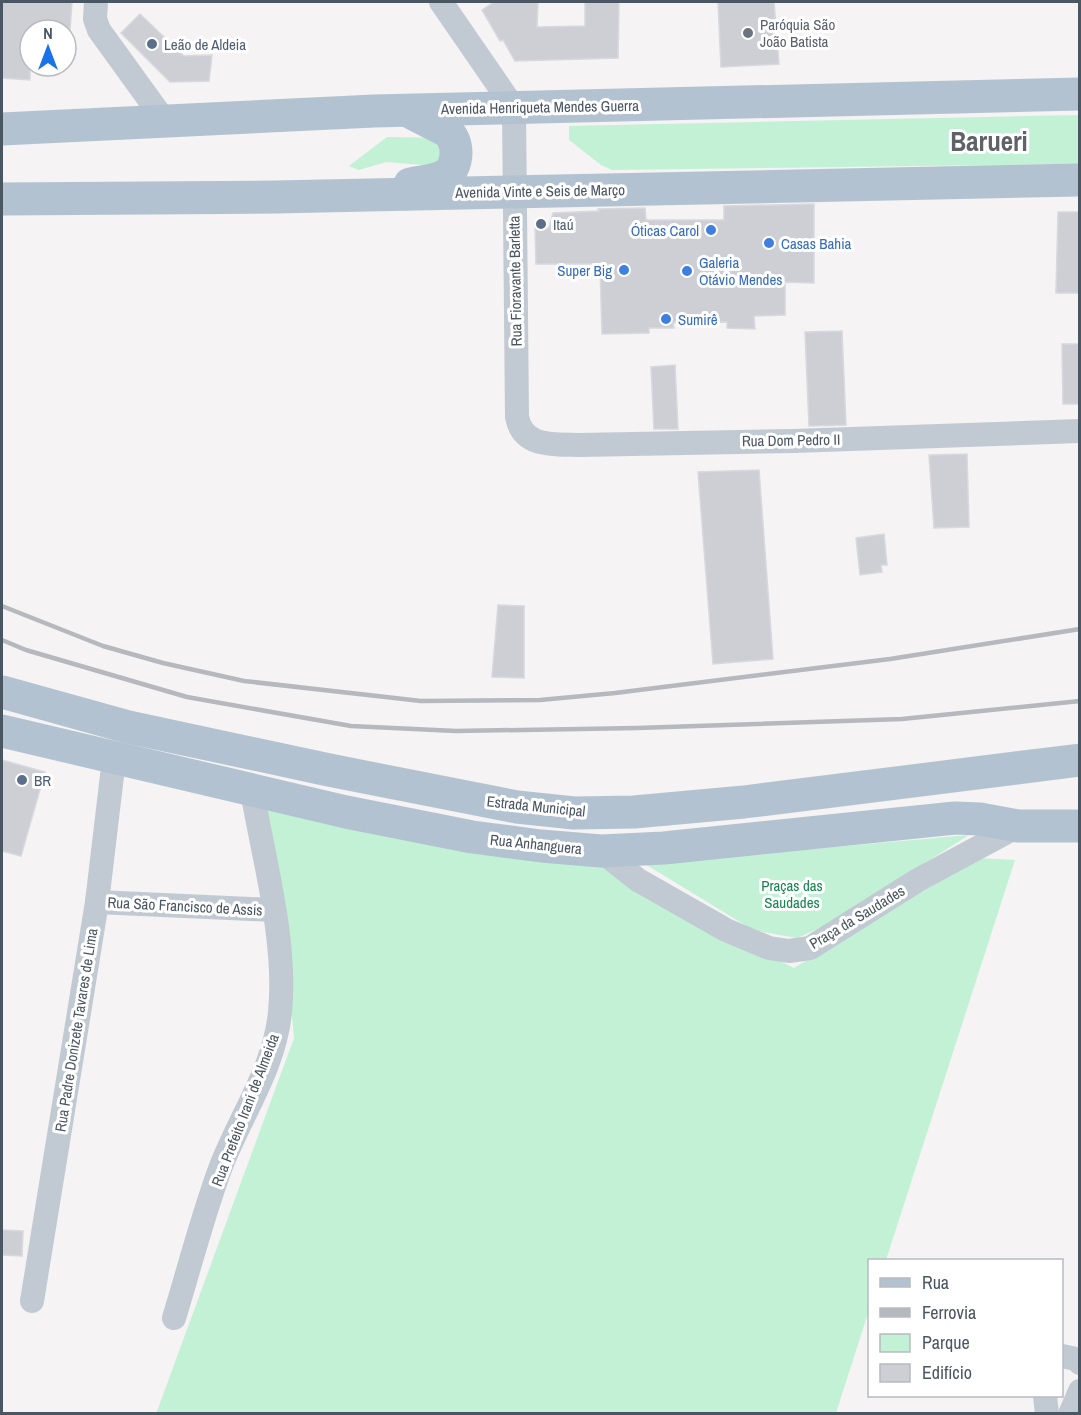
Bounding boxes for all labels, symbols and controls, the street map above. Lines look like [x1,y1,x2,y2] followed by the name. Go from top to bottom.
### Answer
[760,14,835,52] place label: Paróquia São João Batista
[18,18,78,78] north arrow
[43,22,53,44] text: N
[741,26,755,40] marker: Paróquia São João Batista
[164,34,246,55] place label: Leão de Aldeia
[145,37,159,51] marker: Leão de Aldeia
[440,95,639,119] street label: Avenida Henriqueta Mendes Guerra
[950,123,1028,159] district label: Barueri
[454,179,625,203] street label: Avenida Vinte e Seis de Março
[553,214,574,235] place label: Itaú
[503,215,527,346] street label: Rua Fioravante Barletta
[534,217,548,231] marker: Itaú
[631,220,699,241] place label: Óticas Carol
[704,223,718,237] marker: Óticas Carol
[781,233,852,254] place label: Casas Bahia
[762,236,776,250] marker: Casas Bahia
[699,252,782,290] place label: Galeria Otávio Mendes
[557,260,612,281] place label: Super Big
[617,263,631,277] marker: Super Big
[680,264,694,278] marker: Galeria Otávio Mendes
[678,309,718,330] place label: Sumirê
[659,312,673,326] marker: Sumirê
[742,429,840,451] street label: Rua Dom Pedro II
[34,770,51,791] place label: BR
[15,773,29,787] marker: BR
[486,790,586,822] street label: Estrada Municipal
[489,829,583,859] street label: Rua Anhanguera
[761,875,823,913] park label: Praças das Saudades
[805,880,909,954] street label: Praça da Saudades
[107,891,263,921] street label: Rua São Francisco de Assis
[50,927,102,1133] street label: Rua Padre Donizete Tavares de Lima
[206,1030,284,1189] street label: Rua Prefeito Irani de Almeida
[868,1259,1063,1397] legend
[922,1270,949,1295] text: Rua
[922,1300,976,1325] text: Ferrovia
[922,1330,970,1355] text: Parque
[922,1360,972,1385] text: Edifício

